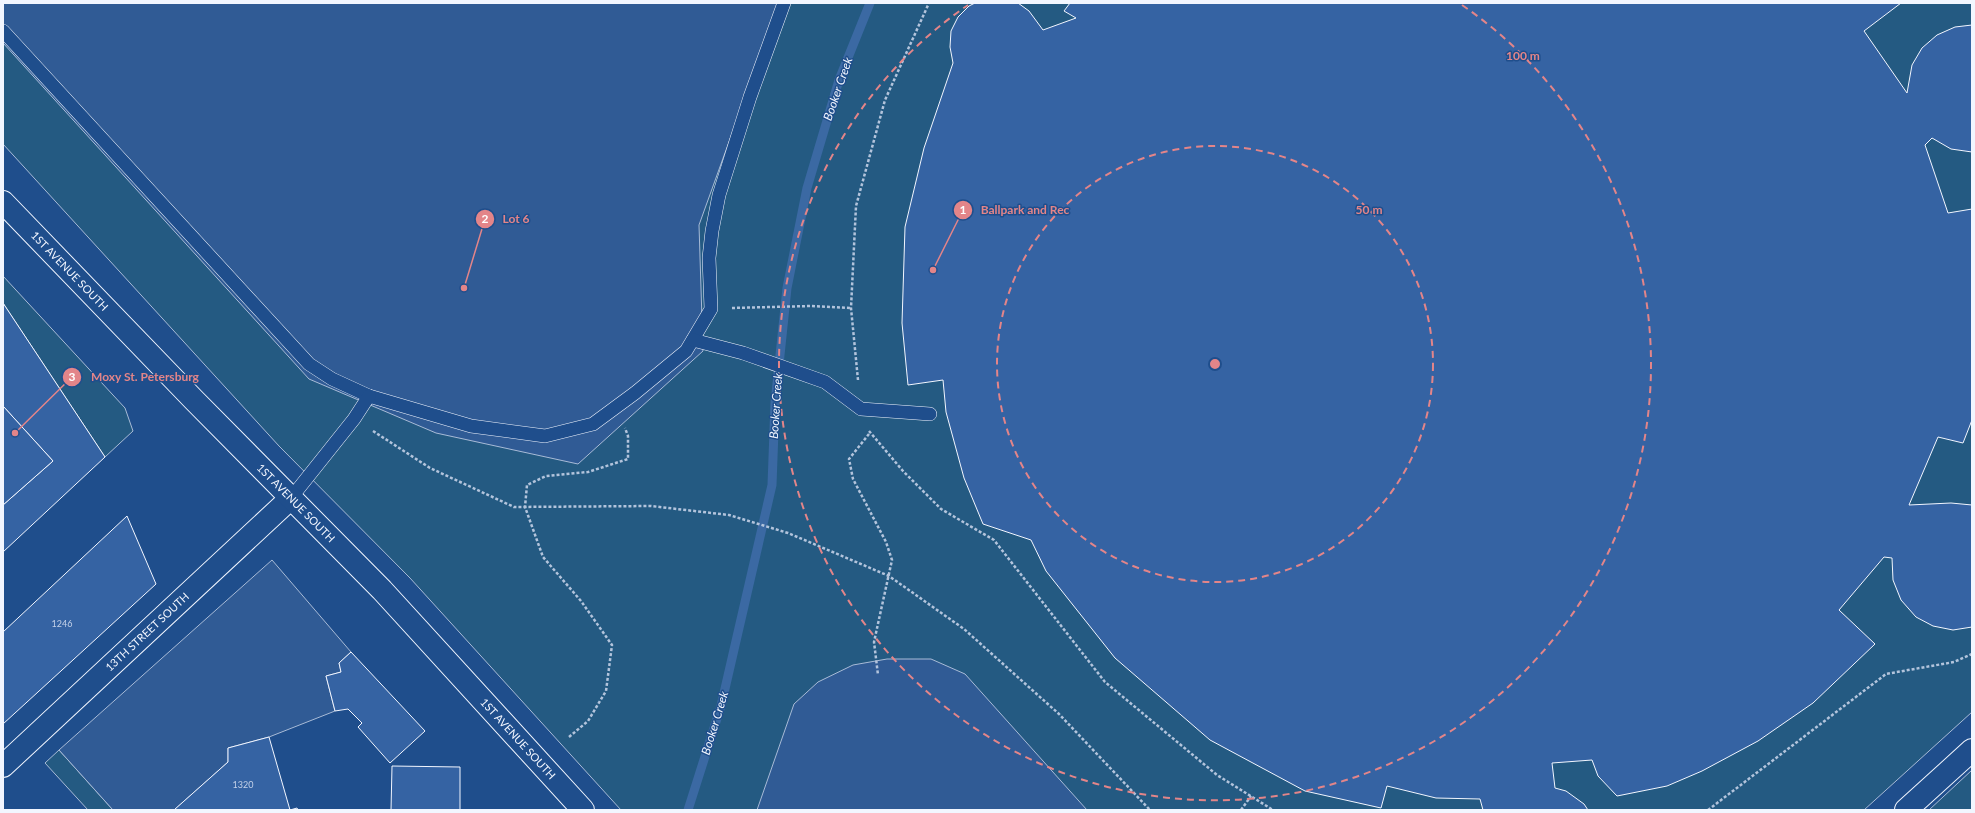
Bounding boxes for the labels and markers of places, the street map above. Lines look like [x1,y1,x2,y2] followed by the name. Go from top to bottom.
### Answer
[953,198,1078,222] callout: Ballpark and Rec
[475,207,538,231] callout: Lot 6
[1208,357,1222,371] centre of rings
[62,365,207,389] callout: Moxy St. Petersburg

